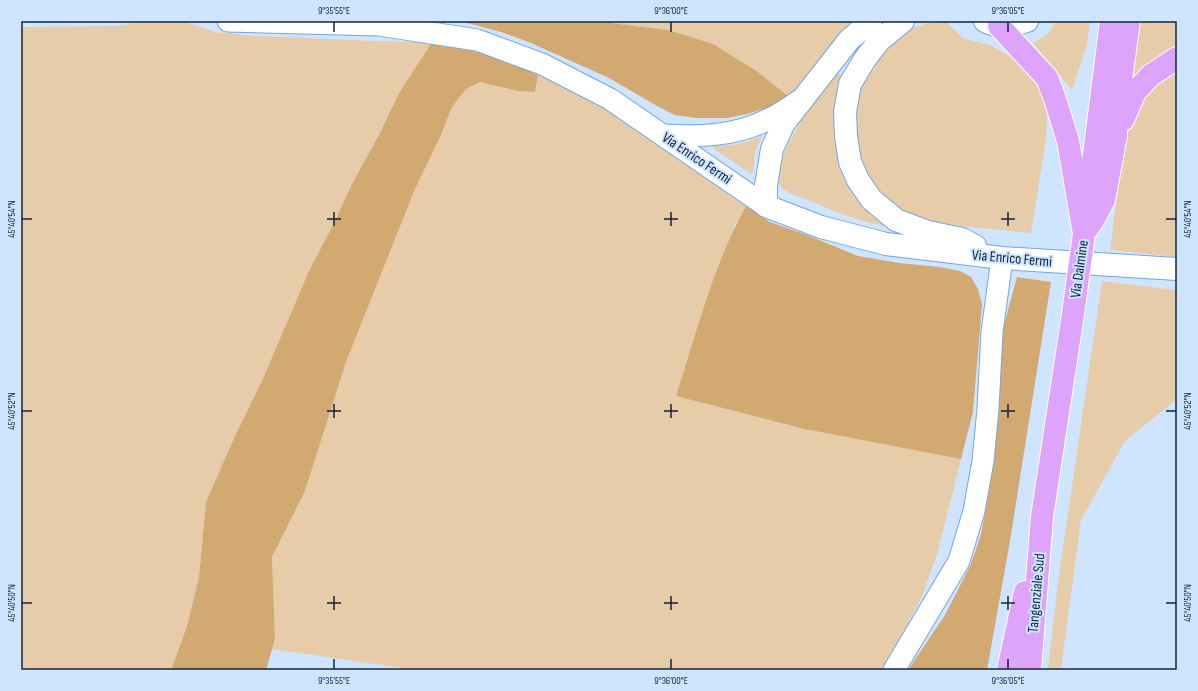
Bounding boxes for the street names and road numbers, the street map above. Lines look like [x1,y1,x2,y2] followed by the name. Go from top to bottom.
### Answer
[658,128,735,189] street label: Via Enrico Fermi
[1066,239,1093,299] street label: Via Dalmine
[971,246,1053,271] street label: Via Enrico Fermi
[1024,552,1049,634] street label: Tangenziale Sud

